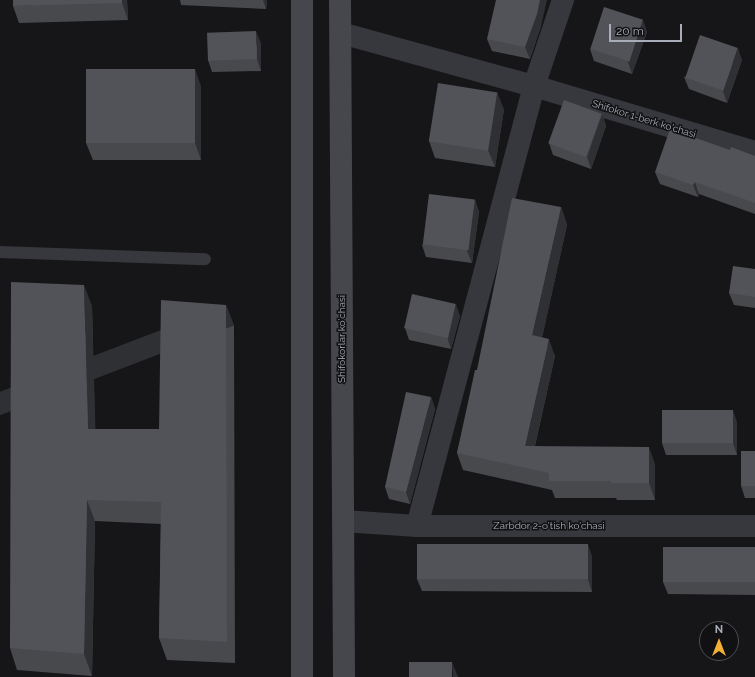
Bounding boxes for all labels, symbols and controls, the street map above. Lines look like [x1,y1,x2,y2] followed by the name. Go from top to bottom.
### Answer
[611,16,684,42] scale bar
[616,24,644,38] text: 20 m
[590,97,698,141] street label: Shifokor 1-berk ko'chasi
[336,295,348,383] street label: Shifokorlar ko'chasi
[493,520,605,532] street label: Zarbdor 2-o'tish ko'chasi
[699,621,739,661] north arrow
[715,623,723,636] text: N

